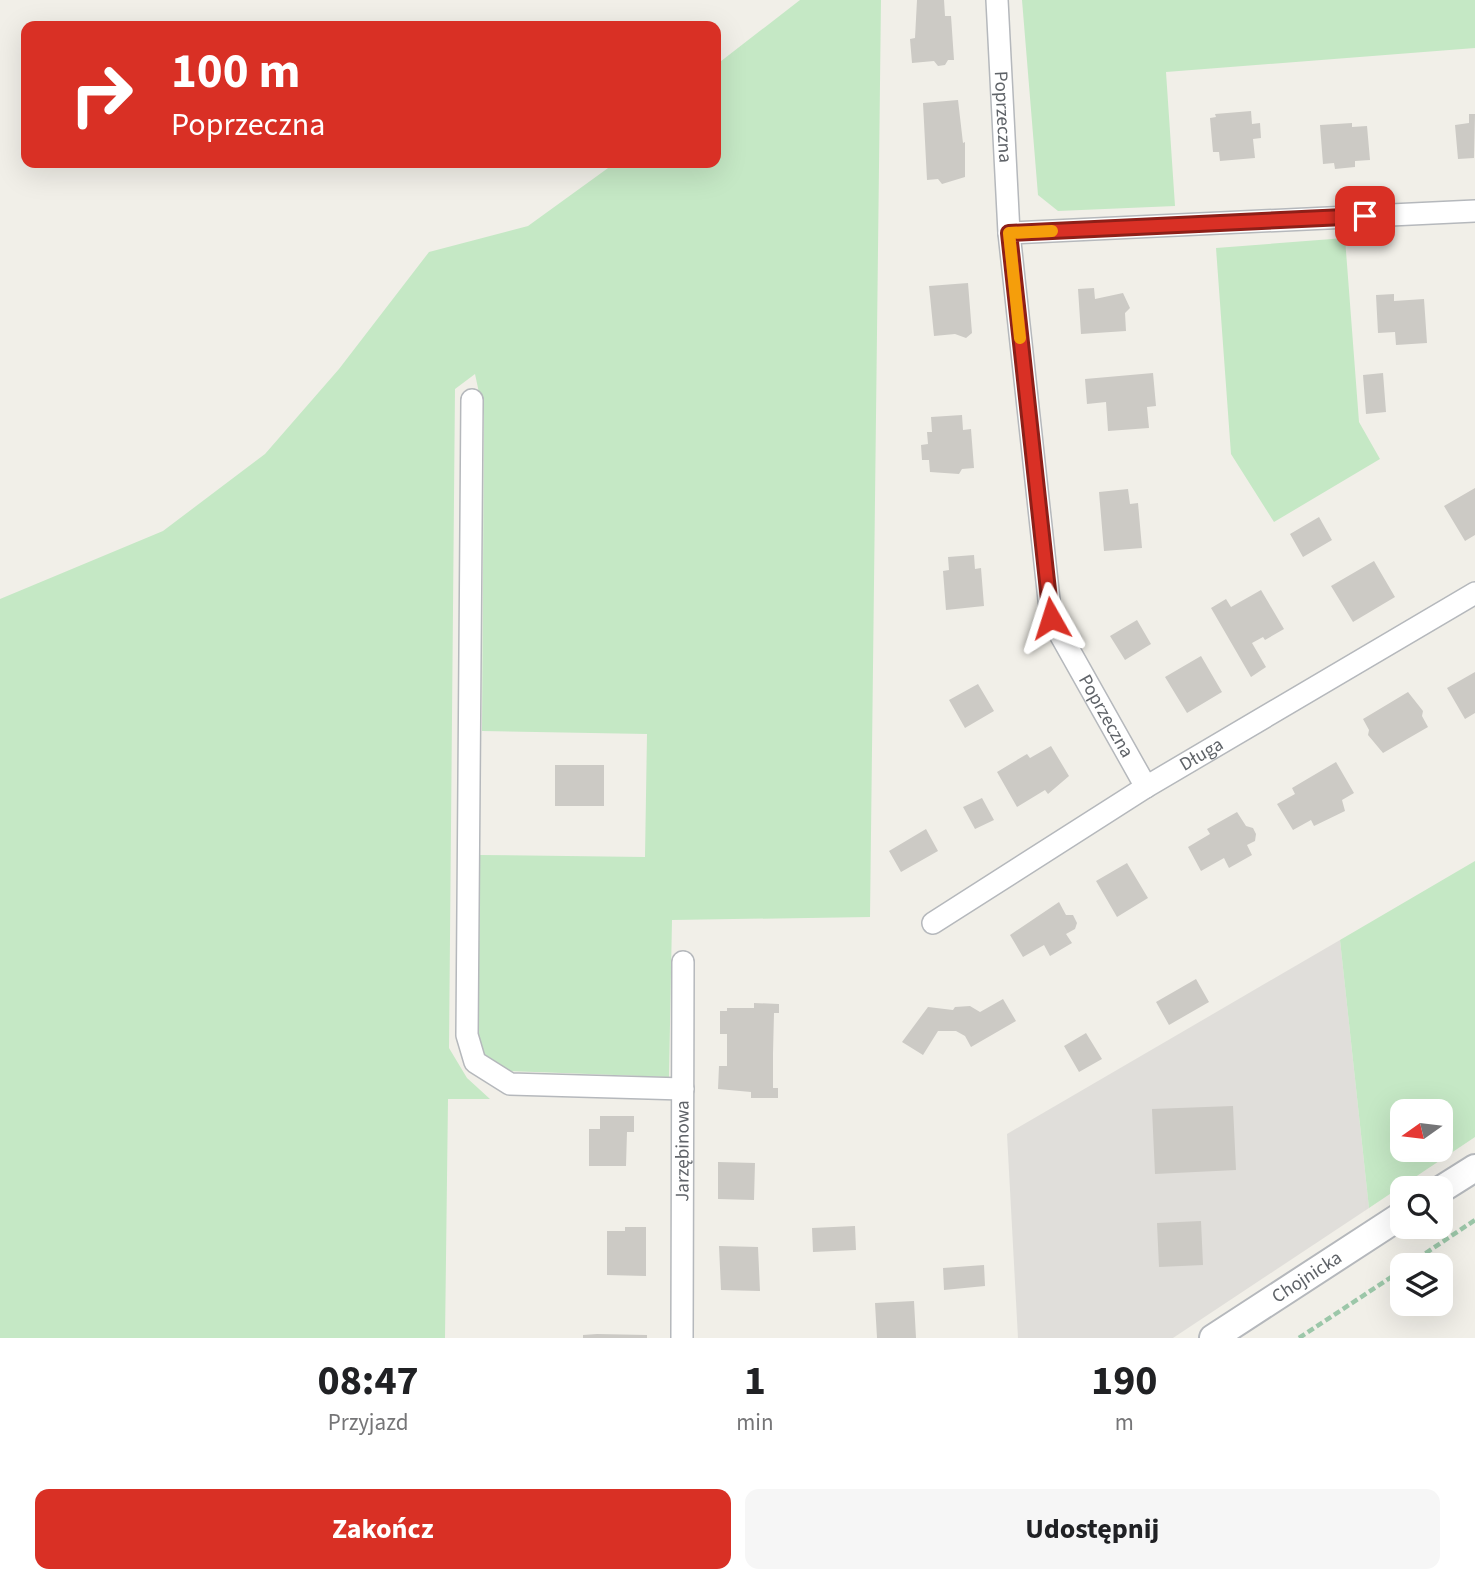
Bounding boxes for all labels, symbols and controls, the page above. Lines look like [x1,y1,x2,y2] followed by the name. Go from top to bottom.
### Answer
[171,37,300,107] text: 100 m
[56,49,147,140] icon: right
[987,70,1019,163] street label: Poprzeczna
[171,102,325,148] text: Poprzeczna
[1335,186,1395,246] pin
[1346,197,1384,235] icon: arrive
[1014,581,1088,655] position arrow
[1072,669,1140,763] street label: Poprzeczna
[1174,731,1228,778] street label: Długa
[1390,1099,1452,1162] north arrow
[1390,1099,1453,1316] map controls
[669,1100,696,1202] street label: Jarzębinowa
[1390,1176,1453,1239] button: search
[1266,1244,1347,1310] street label: Chojnicka
[1390,1253,1453,1316] button: layers
[317,1351,419,1411] text: 08:47
[744,1351,766,1411] text: 1
[1091,1351,1158,1411] text: 190
[328,1406,408,1439] text: Przyjazd
[736,1406,774,1439] text: min
[1115,1406,1134,1439] text: m
[35,1489,731,1569] button: Zakończ
[745,1489,1440,1569] button: Udostępnij

